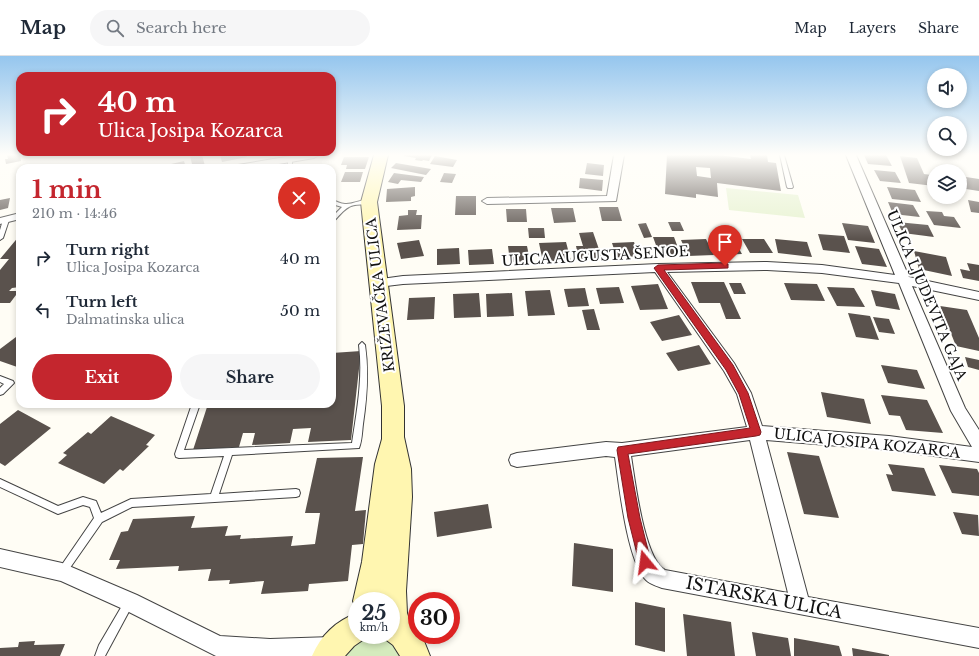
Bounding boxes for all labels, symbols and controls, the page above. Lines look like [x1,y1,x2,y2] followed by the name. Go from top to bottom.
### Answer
[90,10,370,46] search box
[20,16,66,39] text: Map
[104,17,126,39] icon: search
[136,18,227,37] text: Search here
[794,19,827,37] text: Map
[849,19,896,37] text: Layers
[918,19,959,37] text: Share
[927,68,967,204] map controls
[927,68,967,108] button: sound
[98,85,176,120] text: 40 m
[32,88,84,140] icon: right
[927,116,967,156] button: search
[98,120,283,142] text: Ulica Josipa Kozarca
[927,164,967,204] button: layers
[32,175,102,204] text: 1 min
[278,177,320,219] button: close
[32,205,117,222] text: 210 m · 14:46
[883,207,971,383] street label: ULICA LJUDEVITA GAJA
[361,217,398,373] street label: KRIŽEVAČKA ULICA
[708,225,742,266] pin
[714,231,736,253] icon: arrive
[66,240,149,259] text: Turn right
[501,241,689,270] street label: ULICA AUGUSTA ŠENOE
[32,247,54,269] icon: right
[280,249,320,268] text: 40 m
[66,259,200,276] text: Ulica Josipa Kozarca
[66,292,137,311] text: Turn left
[32,299,54,321] icon: left
[280,301,320,320] text: 50 m
[66,311,185,328] text: Dalmatinska ulica
[32,354,172,400] button: Exit
[180,354,320,400] button: Share
[773,424,961,462] street label: ULICA JOSIPA KOZARCA
[624,541,666,583] position arrow
[684,573,845,624] street label: ISTARSKA ULICA
[408,592,460,644] speed limit sign: 30
[362,601,386,625] text: 25
[360,621,388,634] text: km/h

